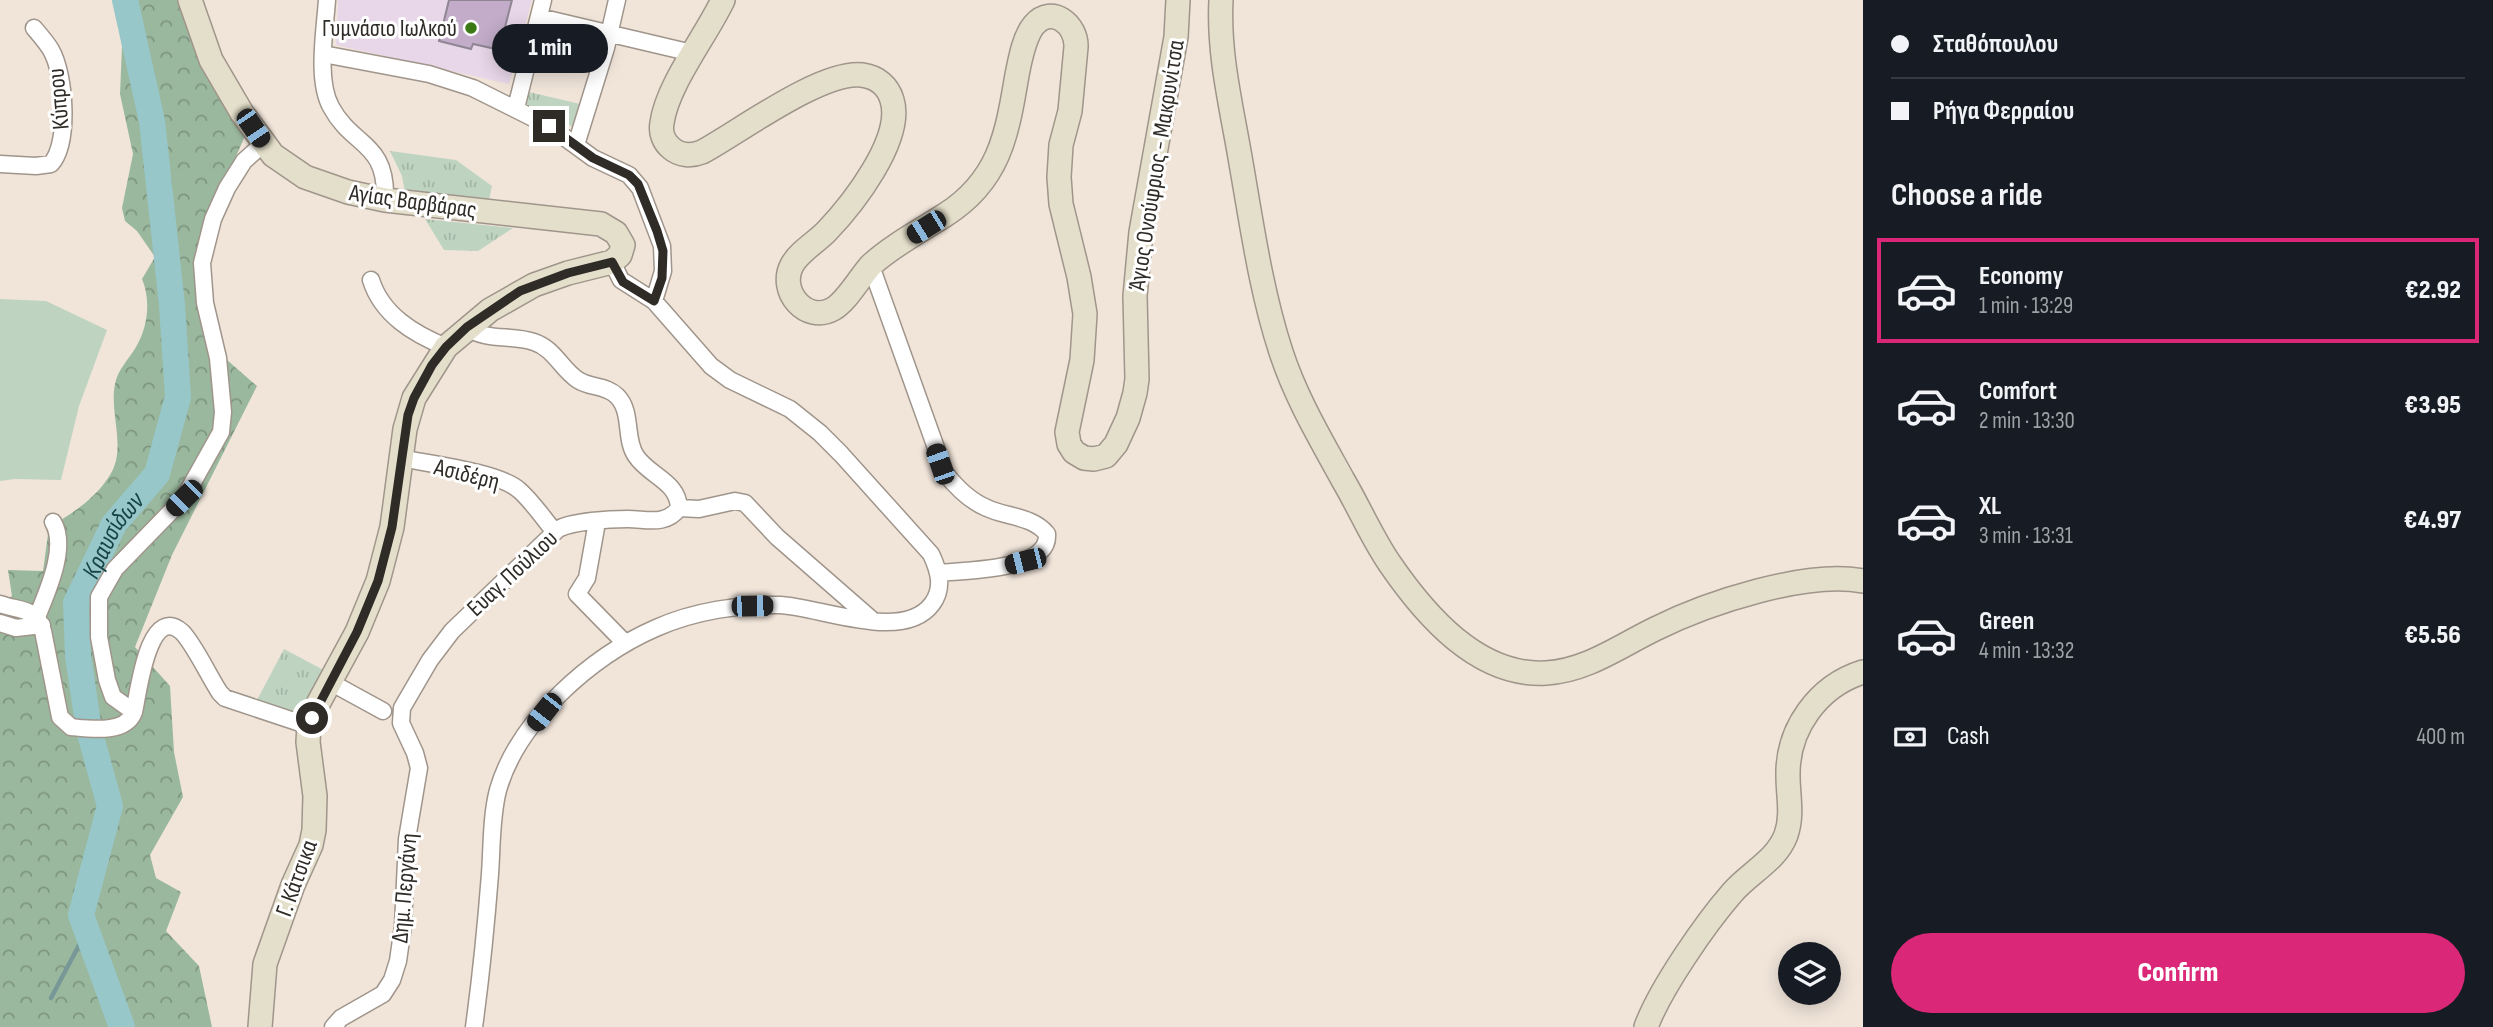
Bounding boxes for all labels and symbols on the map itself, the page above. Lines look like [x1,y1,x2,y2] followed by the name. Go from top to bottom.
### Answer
[322,14,457,43] place label: Γυμνάσιο Ιωλκού
[463,20,479,36] marker: Γυμνάσιο Ιωλκού
[491,24,607,74] callout: 1 min
[1122,38,1191,292] street label: Άγιος Ονούφριος - Μακρυνίτσα
[41,67,76,131] street label: Κύπρου
[233,105,274,151] car
[533,110,565,142] route end
[346,178,478,225] street label: Αγίας Βαρβάρας
[903,207,950,247] car
[924,441,957,487] car
[430,452,502,497] street label: Ασιδέρη
[162,476,207,520] car
[76,486,152,584] water label: Κραυσίδων
[461,524,564,623] street label: Ευαγ. Πούλιου
[1003,546,1048,576] car
[731,595,774,617] car
[523,689,566,735] car
[296,702,328,734] route start
[385,832,424,944] street label: Δημ. Περγάνη
[269,836,324,920] street label: Γ. Κάτσικα

